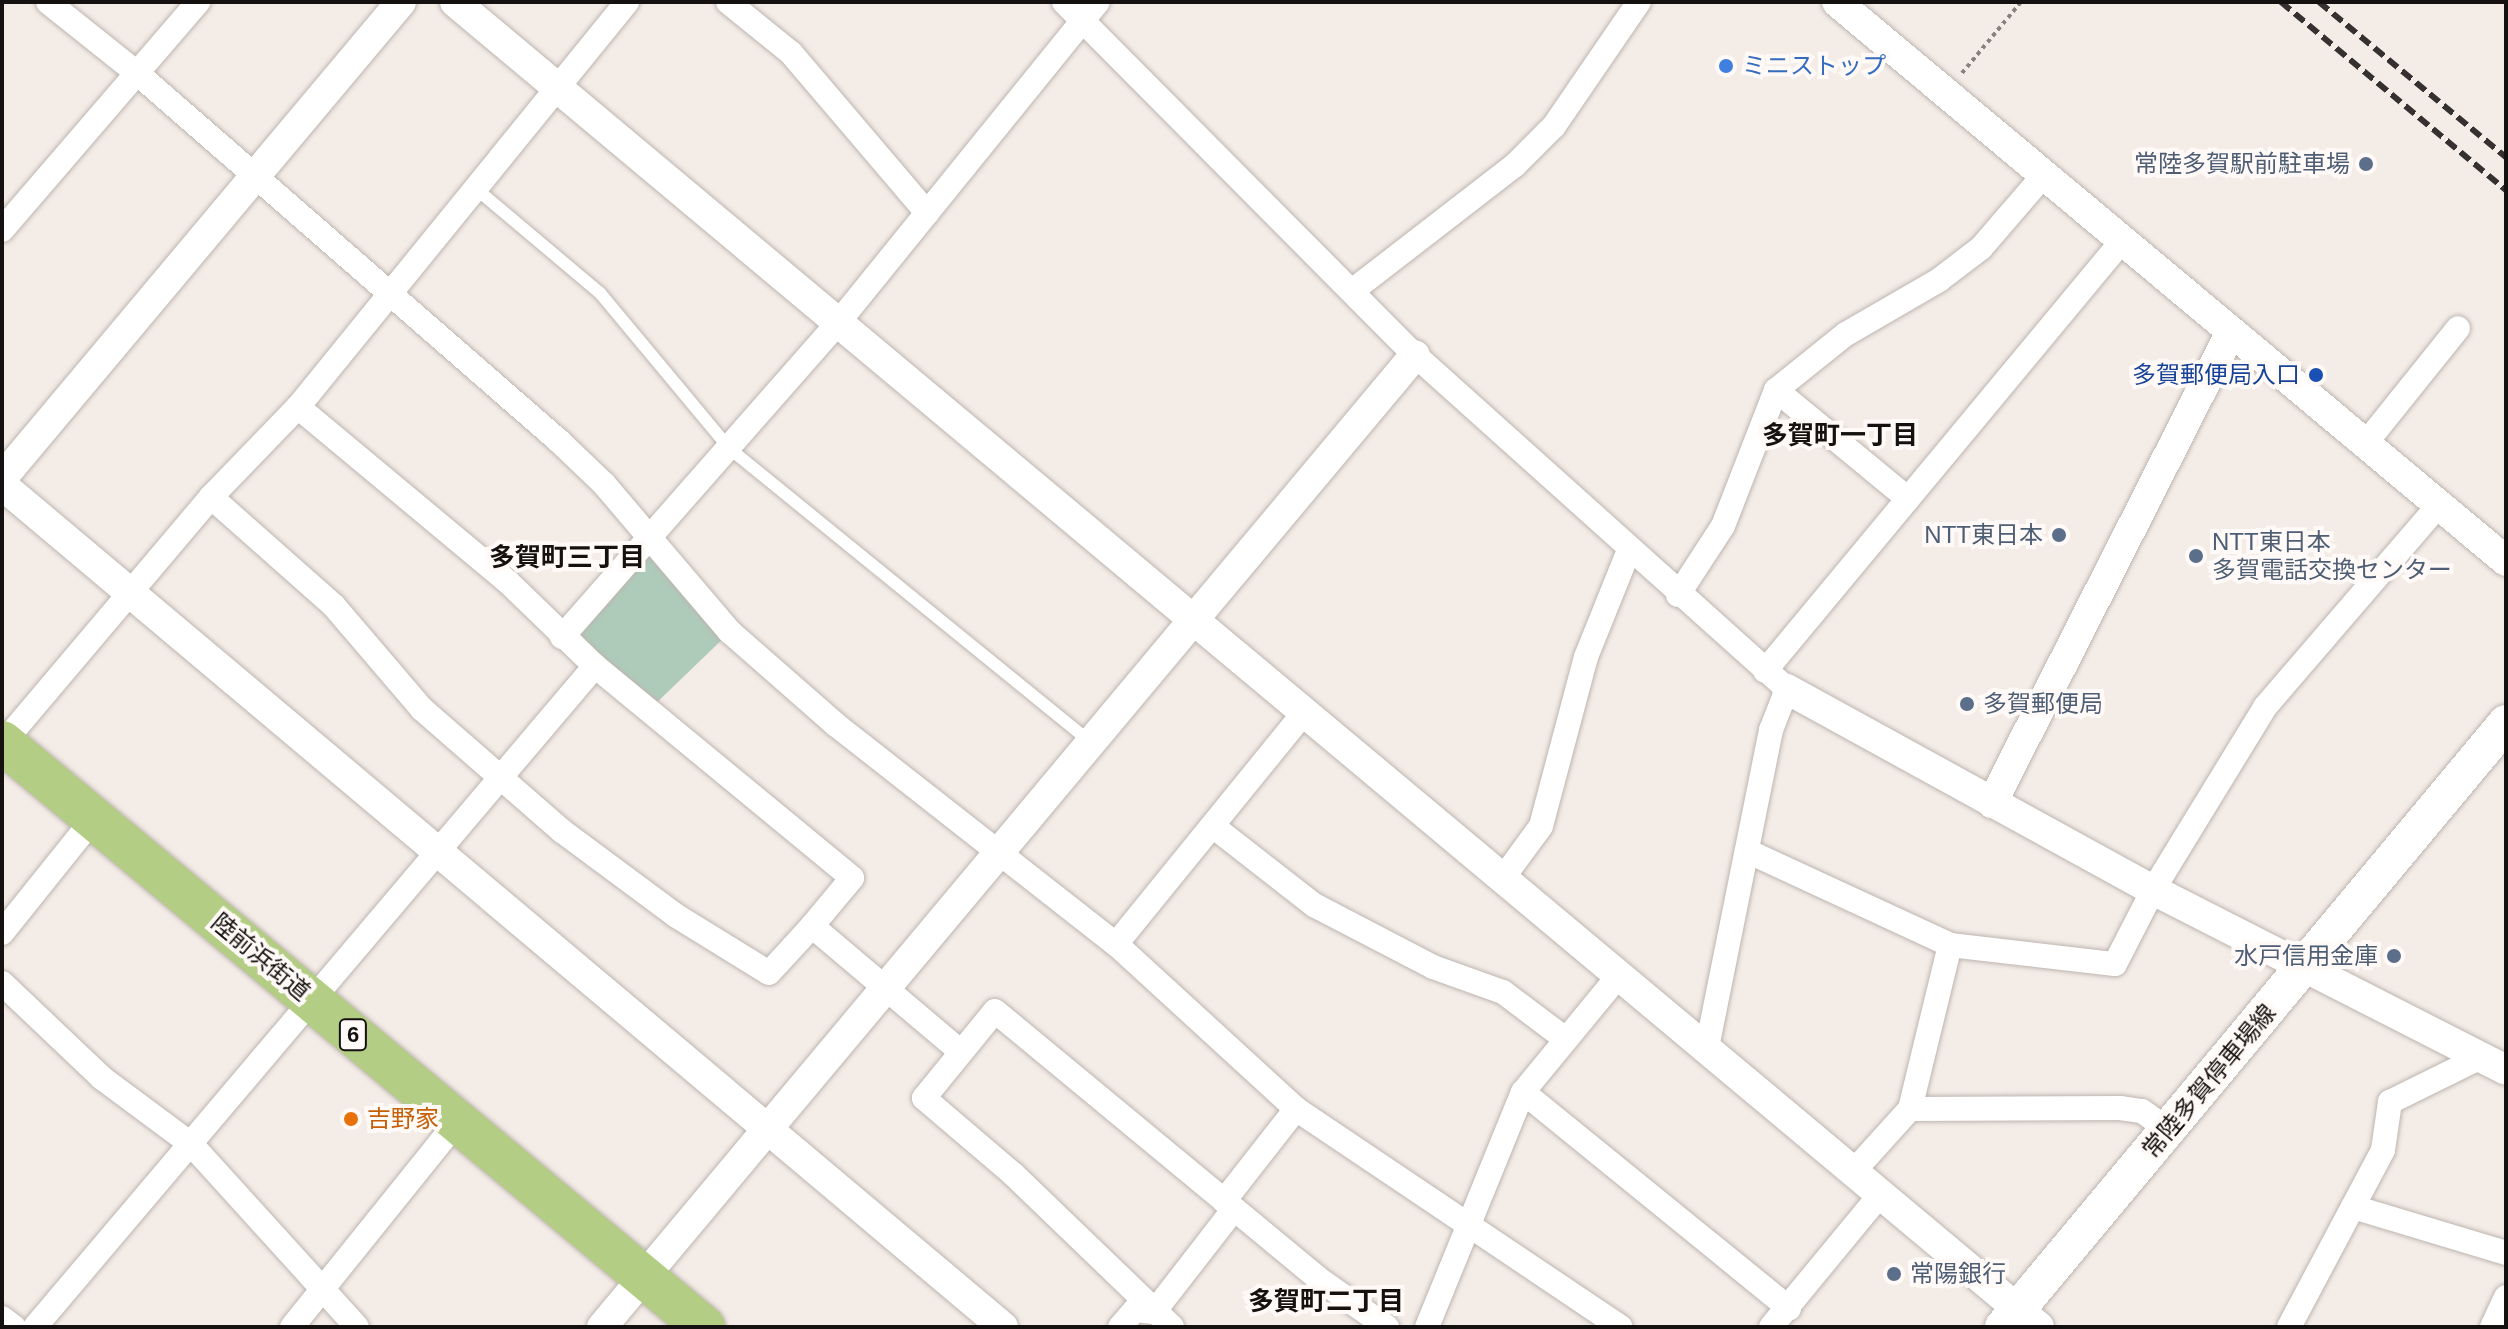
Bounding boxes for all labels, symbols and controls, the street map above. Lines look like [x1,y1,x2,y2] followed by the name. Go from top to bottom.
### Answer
[1742,52,1886,80] place label: ミニストップ
[1717,57,1735,75] marker: ミニストップ
[2134,150,2350,178] place label: 常陸多賀駅前駐車場
[2357,155,2375,173] marker: 常陸多賀駅前駐車場
[2132,361,2300,389] place label: 多賀郵便局入口
[2307,366,2325,384] marker: 多賀郵便局入口
[1762,420,1918,452] district label: 多賀町一丁目
[1924,521,2043,549] place label: NTT東日本
[2050,526,2068,544] marker: NTT東日本
[2212,528,2452,584] place label: NTT東日本 多賀電話交換センター
[489,542,645,574] district label: 多賀町三丁目
[2187,547,2205,565] marker: NTT東日本 多賀電話交換センター
[1983,690,2103,718] place label: 多賀郵便局
[1958,695,1976,713] marker: 多賀郵便局
[206,907,316,1007] street label: 陸前浜街道
[2234,942,2378,970] place label: 水戸信用金庫
[2385,947,2403,965] marker: 水戸信用金庫
[2136,998,2282,1164] street label: 常陸多賀停車場線
[337,1017,369,1053] road number: 6
[367,1105,439,1133] place label: 吉野家
[342,1110,360,1128] marker: 吉野家
[1910,1260,2006,1288] place label: 常陽銀行
[1885,1265,1903,1283] marker: 常陽銀行
[1248,1286,1404,1318] district label: 多賀町二丁目

